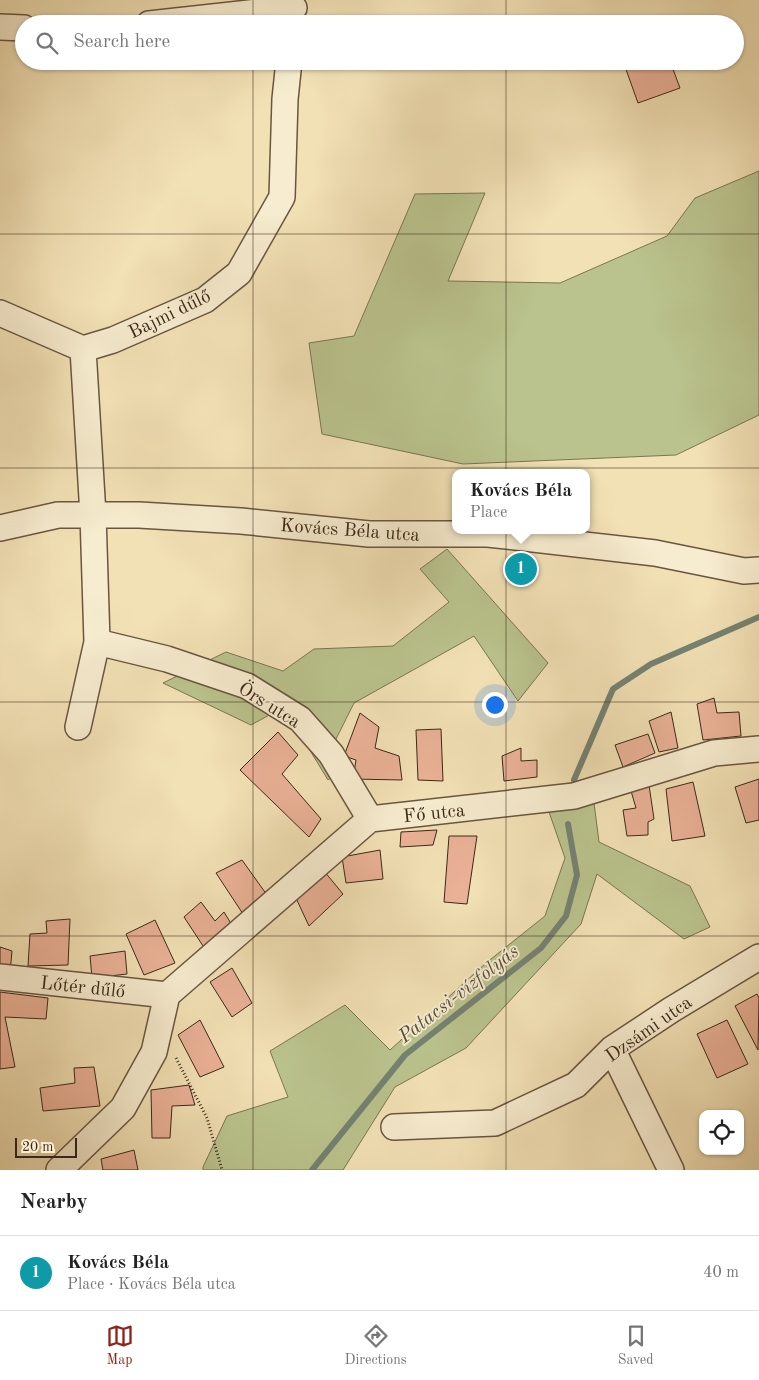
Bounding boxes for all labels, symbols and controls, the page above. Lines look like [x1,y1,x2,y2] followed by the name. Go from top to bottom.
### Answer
[15,15,744,70] search box
[33,29,61,57] icon: search
[73,33,170,52] text: Search here
[126,287,214,343] street label: Bajmi dűlő
[452,469,590,534] popup
[470,482,572,501] text: Kovács Béla
[470,505,507,521] text: Place
[279,517,421,546] street label: Kovács Béla utca
[505,550,537,588] pin: 1
[234,676,306,733] street label: Örs utca
[482,692,508,718] your location
[402,802,467,827] street label: Fő utca
[394,942,523,1048] water label: Patacsi-vízfolyás
[39,975,126,1002] street label: Lőtér dűlő
[603,993,697,1067] street label: Dzsámi utca
[699,1110,744,1155] map controls
[699,1110,744,1155] button: locate
[15,1135,78,1158] scale bar
[22,1140,53,1154] text: 20 m
[20,1192,88,1213] text: Nearby
[67,1254,169,1273] text: Kovács Béla
[31,1265,41,1281] text: 1
[703,1265,739,1281] text: 40 m
[67,1277,236,1293] text: Place · Kovács Béla utca
[106,1322,134,1369] tab: Map
[345,1322,407,1369] tab: Directions
[618,1322,653,1369] tab: Saved

